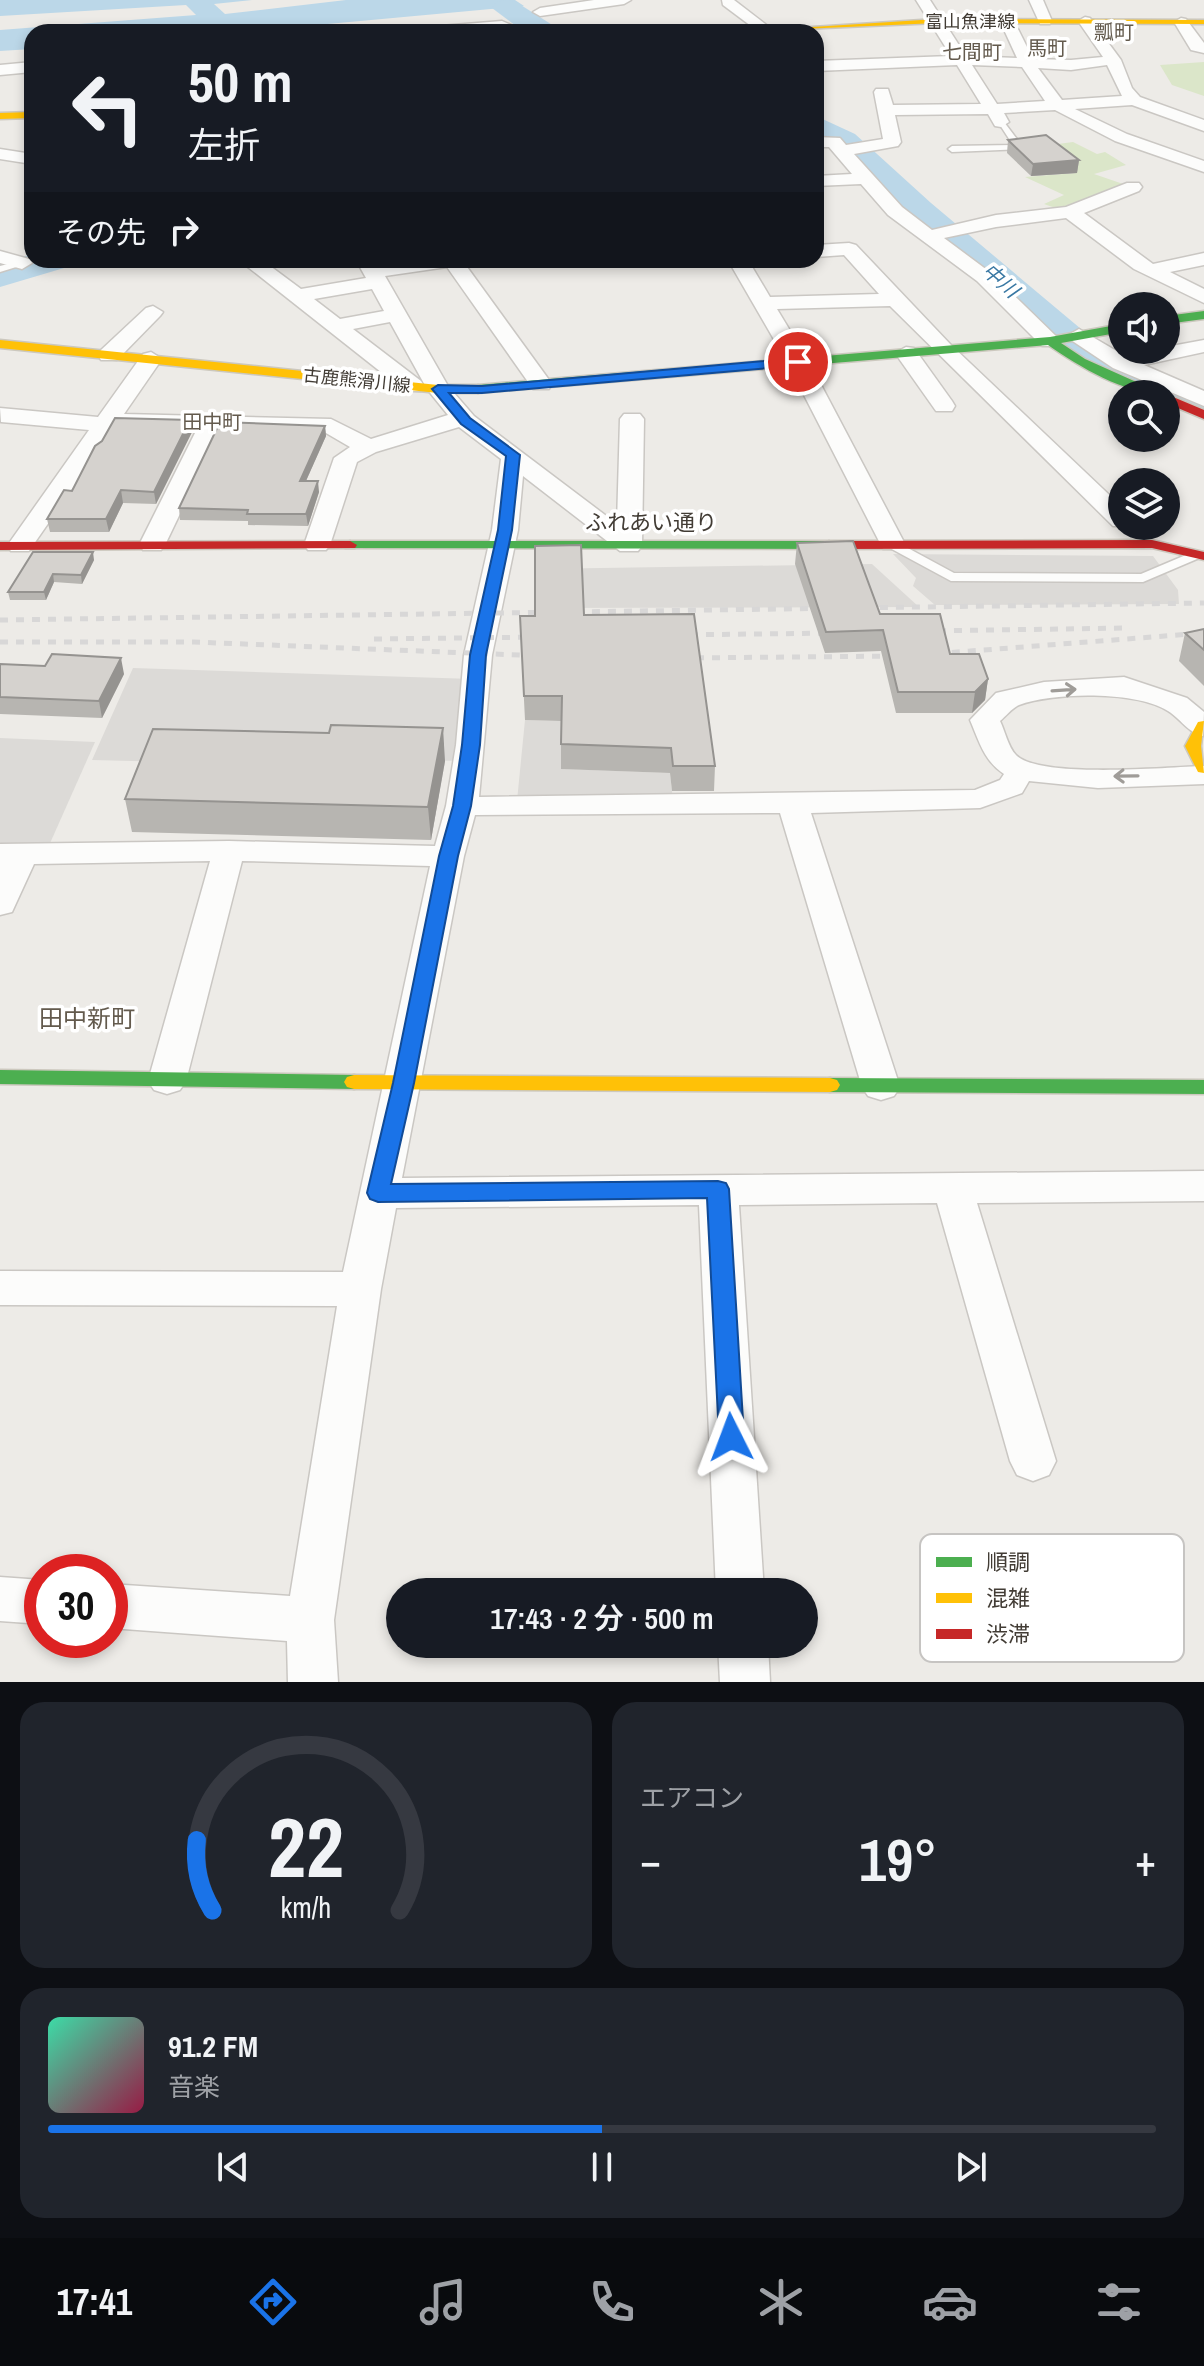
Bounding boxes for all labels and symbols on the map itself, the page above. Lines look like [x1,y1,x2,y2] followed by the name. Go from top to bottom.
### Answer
[925,9,1015,34] street label: 富山魚津線
[1094,18,1134,45] district label: 瓢町
[1027,34,1067,61] district label: 馬町
[942,38,1002,65] district label: 七間町
[977,257,1026,305] water label: 中川
[764,328,832,396] pin
[302,362,412,398] street label: 古鹿熊滑川線
[182,408,242,435] district label: 田中町
[585,507,717,537] street label: ふれあい通り
[1050,682,1077,697] one-way arrow
[1113,769,1140,784] one-way arrow
[39,1002,135,1034] district label: 田中新町
[689,1395,773,1479] position arrow
[920,1534,1184,1662] legend
[986,1547,1030,1577] text: 順調
[24,1554,128,1658] speed limit sign: 30
[986,1583,1030,1613] text: 混雑
[986,1619,1030,1649] text: 渋滞

